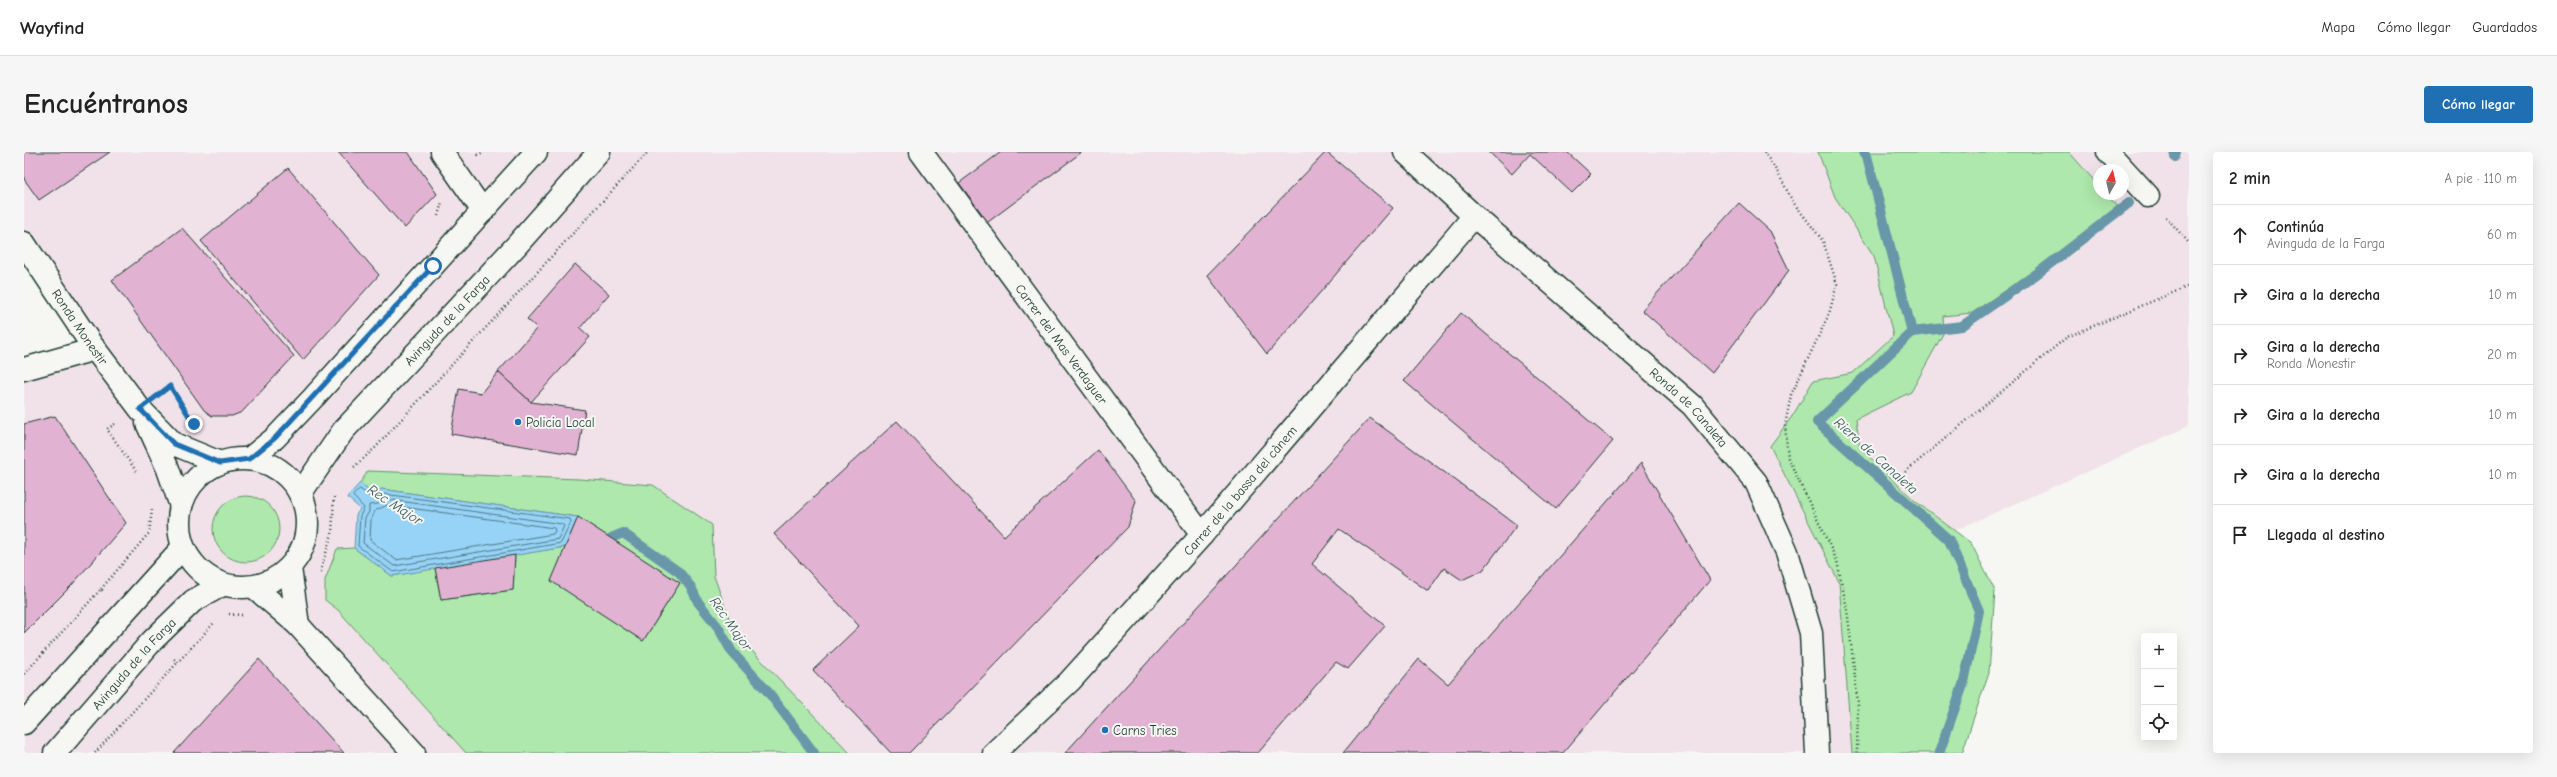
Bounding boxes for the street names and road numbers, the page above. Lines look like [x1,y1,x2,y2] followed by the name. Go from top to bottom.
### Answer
[401,272,492,368] street label: Avinguda de la Farga
[1013,281,1111,408] street label: Carrer del Mas Verdaguer
[49,286,112,368] street label: Ronda Monestir
[1647,364,1731,450] street label: Ronda de Canaleta
[1180,422,1300,558] street label: Carrer de la bassa del cànem
[89,615,179,713] street label: Avinguda de la Farga

